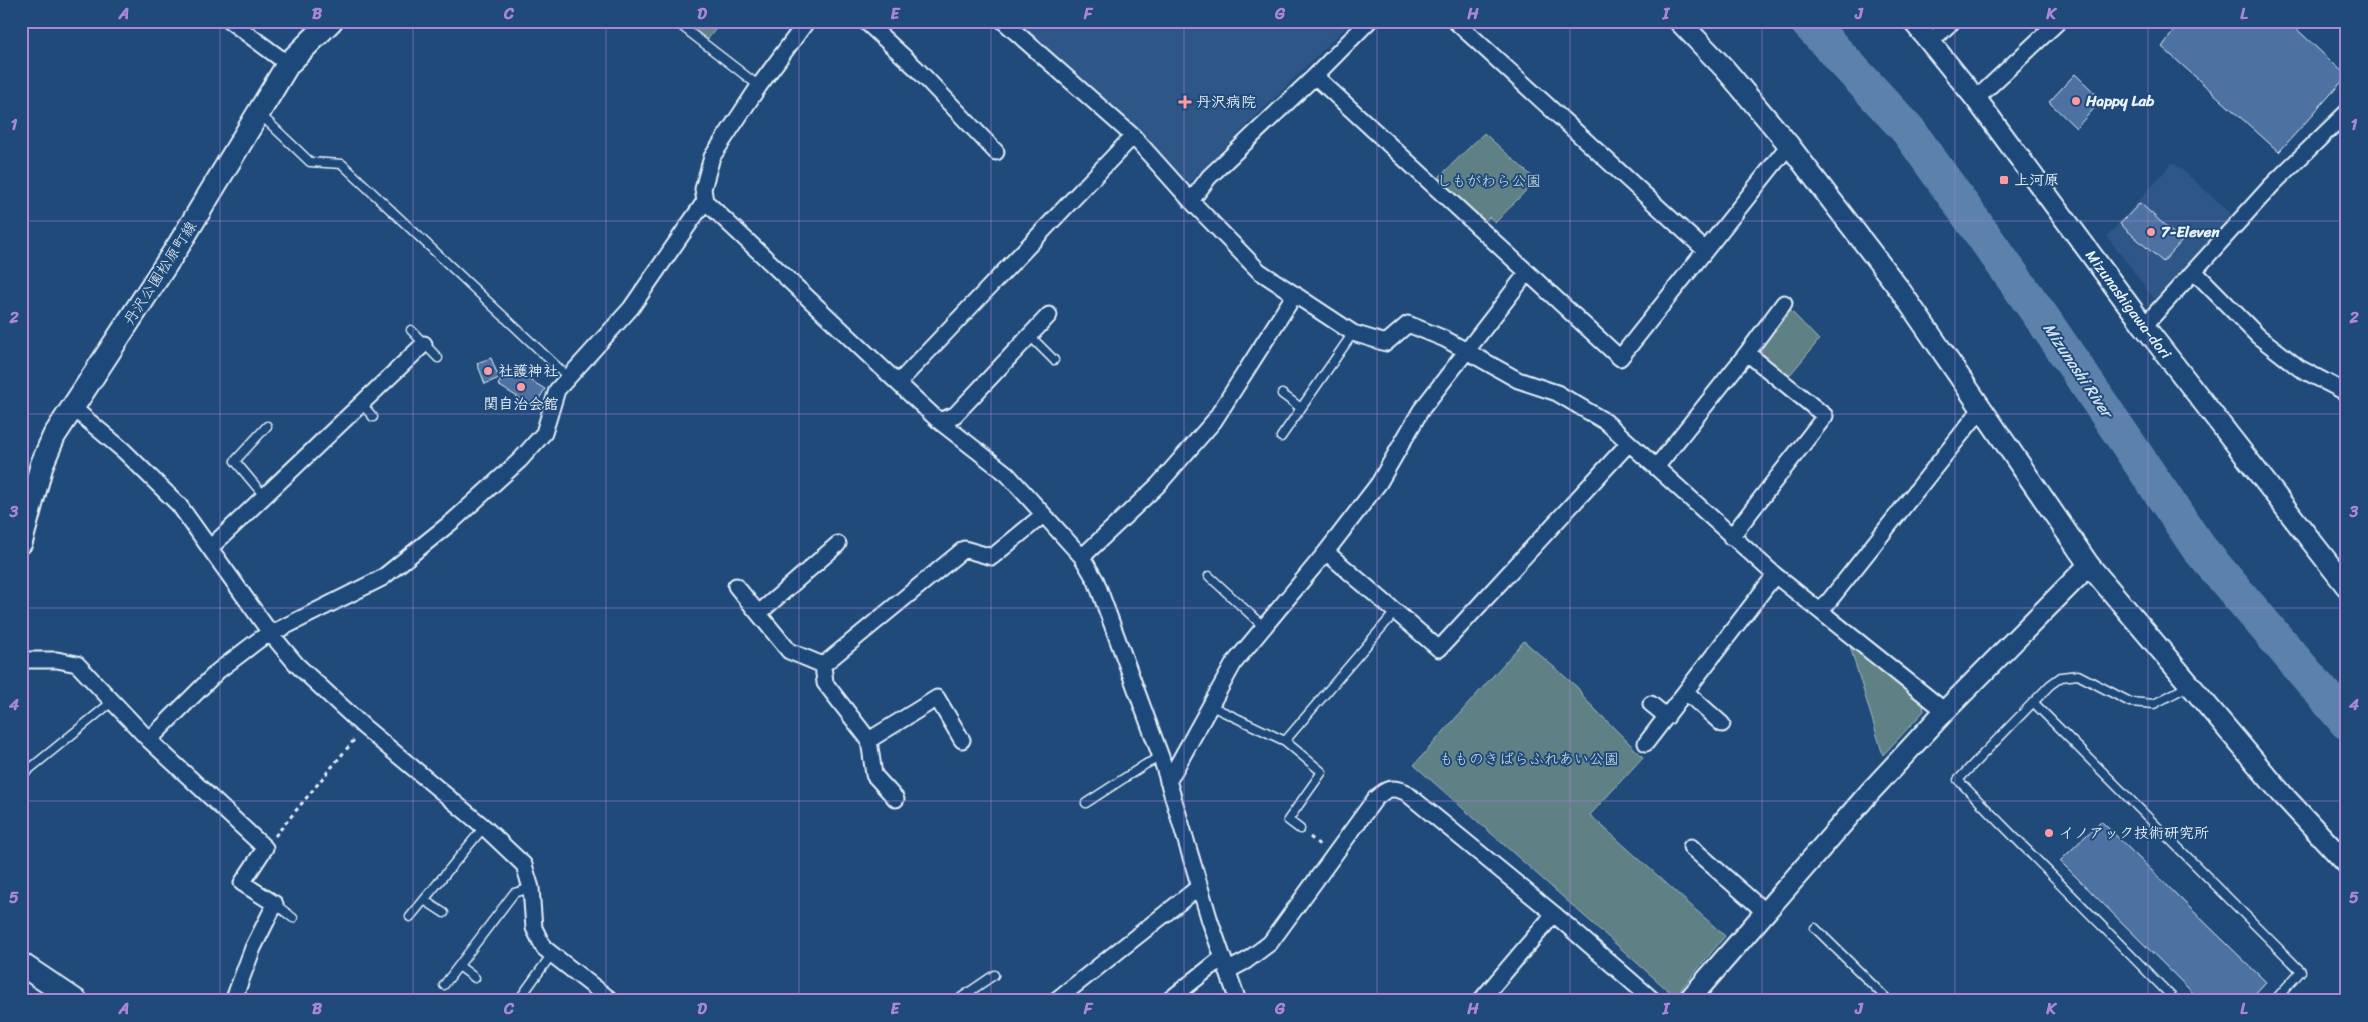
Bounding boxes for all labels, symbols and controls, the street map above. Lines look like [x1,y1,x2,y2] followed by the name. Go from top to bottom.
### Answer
[118,0,129,28] text: A
[312,0,323,28] text: B
[503,0,515,28] text: C
[697,0,707,28] text: D
[891,0,901,28] text: E
[1083,0,1094,28] text: F
[1274,0,1286,28] text: G
[1466,0,1479,28] text: H
[1662,0,1671,28] text: I
[1854,0,1864,28] text: J
[2045,0,2057,28] text: K
[2240,0,2248,28] text: L
[2085,88,2155,114] place label: Happy Lab
[1196,89,1256,115] place label: 丹沢病院
[1178,95,1192,109] marker: 丹沢病院
[2070,95,2082,107] marker: Happy Lab
[11,110,18,139] text: 1
[2351,110,2358,139] text: 1
[2014,167,2059,193] place label: 上河原
[1437,168,1541,194] park label: しもがわら公園
[1998,174,2010,186] marker: 上河原
[116,216,204,330] street label: 丹沢公園松原町線
[2161,219,2221,245] place label: 7-Eleven
[2145,226,2157,238] marker: 7-Eleven
[2079,244,2179,365] street label: Mizunashigawa-dori
[8,303,19,332] text: 2
[2348,303,2359,332] text: 2
[2035,316,2122,426] water label: Mizunashi River
[498,358,558,384] place label: 社護神社
[482,365,494,377] marker: 社護神社
[515,381,527,393] marker: 関自治会館
[483,391,559,417] place label: 関自治会館
[9,497,19,526] text: 3
[2349,497,2359,526] text: 3
[8,690,19,719] text: 4
[2348,690,2359,719] text: 4
[1439,746,1619,772] park label: もものきばらふれあい公園
[2059,820,2209,846] place label: イノアック技術研究所
[2043,827,2055,839] marker: イノアック技術研究所
[9,883,19,912] text: 5
[2349,883,2359,912] text: 5
[118,994,129,1022] text: A
[312,994,323,1022] text: B
[503,994,515,1022] text: C
[697,994,707,1022] text: D
[891,994,901,1022] text: E
[1083,994,1094,1022] text: F
[1274,994,1286,1022] text: G
[1466,994,1479,1022] text: H
[1662,994,1671,1022] text: I
[1854,994,1864,1022] text: J
[2045,994,2057,1022] text: K
[2240,994,2248,1022] text: L

